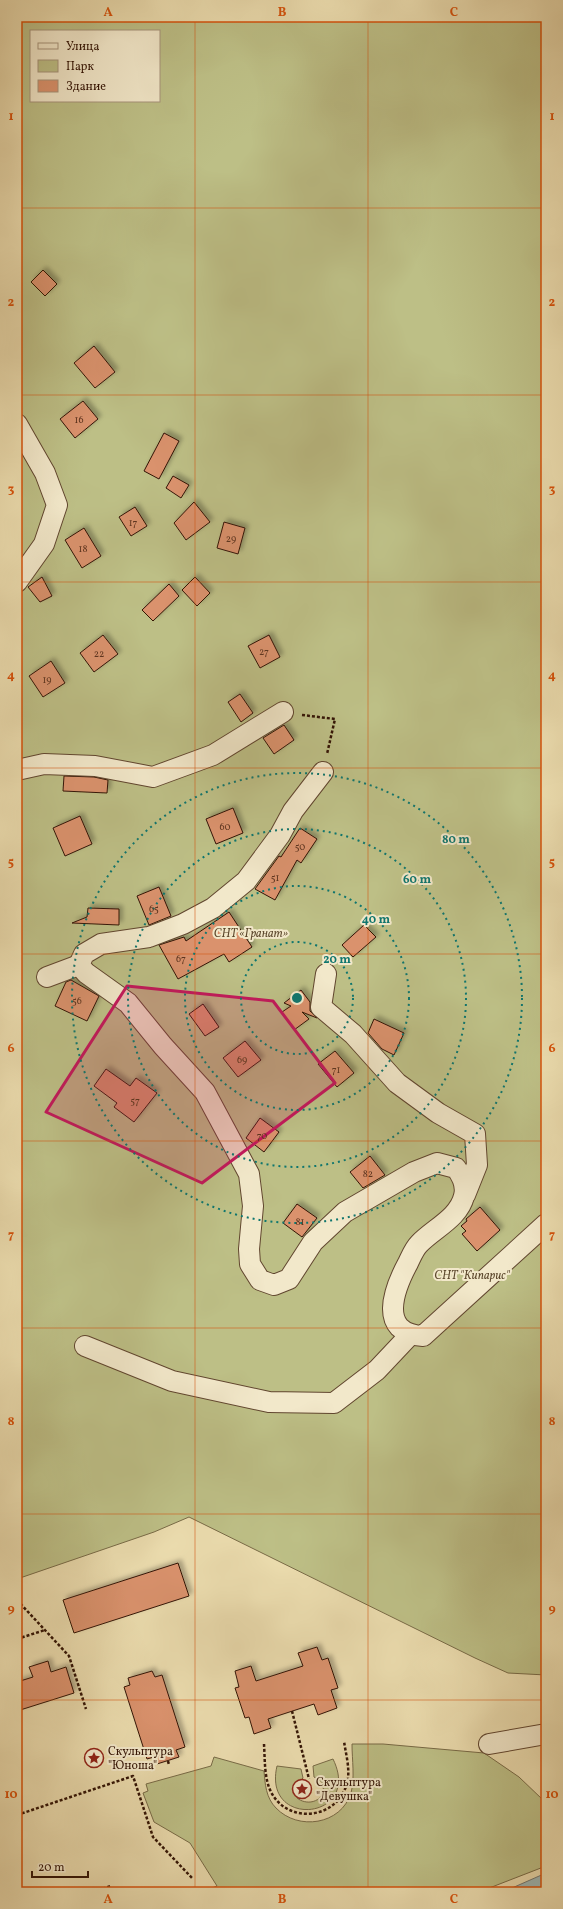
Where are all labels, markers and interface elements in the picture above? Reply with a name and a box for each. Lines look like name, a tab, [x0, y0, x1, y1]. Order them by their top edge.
text: A	[103, 4, 113, 22]
text: B	[278, 4, 287, 22]
text: C	[450, 4, 458, 22]
legend	[30, 30, 160, 102]
text: Улица	[66, 39, 99, 55]
text: Парк	[66, 59, 94, 75]
text: Здание	[66, 79, 106, 95]
text: 1	[8, 108, 14, 126]
text: 1	[549, 108, 555, 126]
text: 2	[8, 294, 15, 312]
text: 2	[549, 294, 556, 312]
house number: 16	[75, 413, 83, 427]
text: 3	[8, 481, 15, 499]
text: 3	[549, 481, 556, 499]
house number: 17	[129, 516, 138, 530]
house number: 29	[226, 532, 236, 546]
house number: 18	[79, 542, 87, 556]
house number: 27	[259, 645, 269, 659]
house number: 22	[94, 647, 104, 661]
text: 4	[7, 667, 15, 685]
text: 4	[548, 667, 556, 685]
house number: 19	[42, 673, 52, 687]
house number: 60	[219, 820, 231, 834]
text: 80 m	[442, 832, 470, 848]
house number: 50	[295, 840, 305, 854]
text: 5	[8, 854, 14, 872]
text: 5	[549, 854, 555, 872]
house number: 51	[271, 871, 279, 885]
text: 60 m	[403, 872, 431, 888]
house number: 65	[149, 902, 159, 916]
text: 40 m	[362, 912, 391, 928]
park label: СНТ «Гранат»	[214, 926, 288, 942]
house number: 67	[176, 952, 186, 966]
text: 20 m	[323, 952, 351, 968]
centre of rings	[290, 991, 304, 1005]
house number: 56	[72, 994, 82, 1008]
text: 6	[7, 1040, 15, 1058]
text: 6	[548, 1040, 556, 1058]
house number: 69	[237, 1053, 247, 1067]
house number: 71	[332, 1063, 340, 1077]
house number: 57	[130, 1094, 140, 1108]
house number: 70	[257, 1129, 267, 1143]
house number: 82	[363, 1167, 373, 1181]
house number: 81	[296, 1215, 305, 1229]
text: 7	[8, 1227, 14, 1245]
text: 7	[549, 1227, 555, 1245]
park label: СНТ "Кипарис"	[434, 1268, 511, 1284]
text: 8	[7, 1413, 15, 1431]
text: 8	[548, 1413, 556, 1431]
text: 9	[7, 1600, 15, 1618]
text: 9	[548, 1600, 556, 1618]
place label: Скульптура "Юноша"	[108, 1744, 173, 1774]
place icon: Скульптура "Юноша"	[83, 1747, 105, 1769]
place label: Скульптура "Девушка"	[316, 1775, 381, 1805]
place icon: Скульптура "Девушка"	[291, 1778, 313, 1800]
text: 10	[4, 1786, 18, 1804]
text: 10	[545, 1786, 559, 1804]
scale bar	[32, 1853, 88, 1879]
text: 20 m	[38, 1860, 65, 1876]
text: A	[103, 1891, 113, 1909]
text: B	[278, 1891, 287, 1909]
text: C	[450, 1891, 458, 1909]

